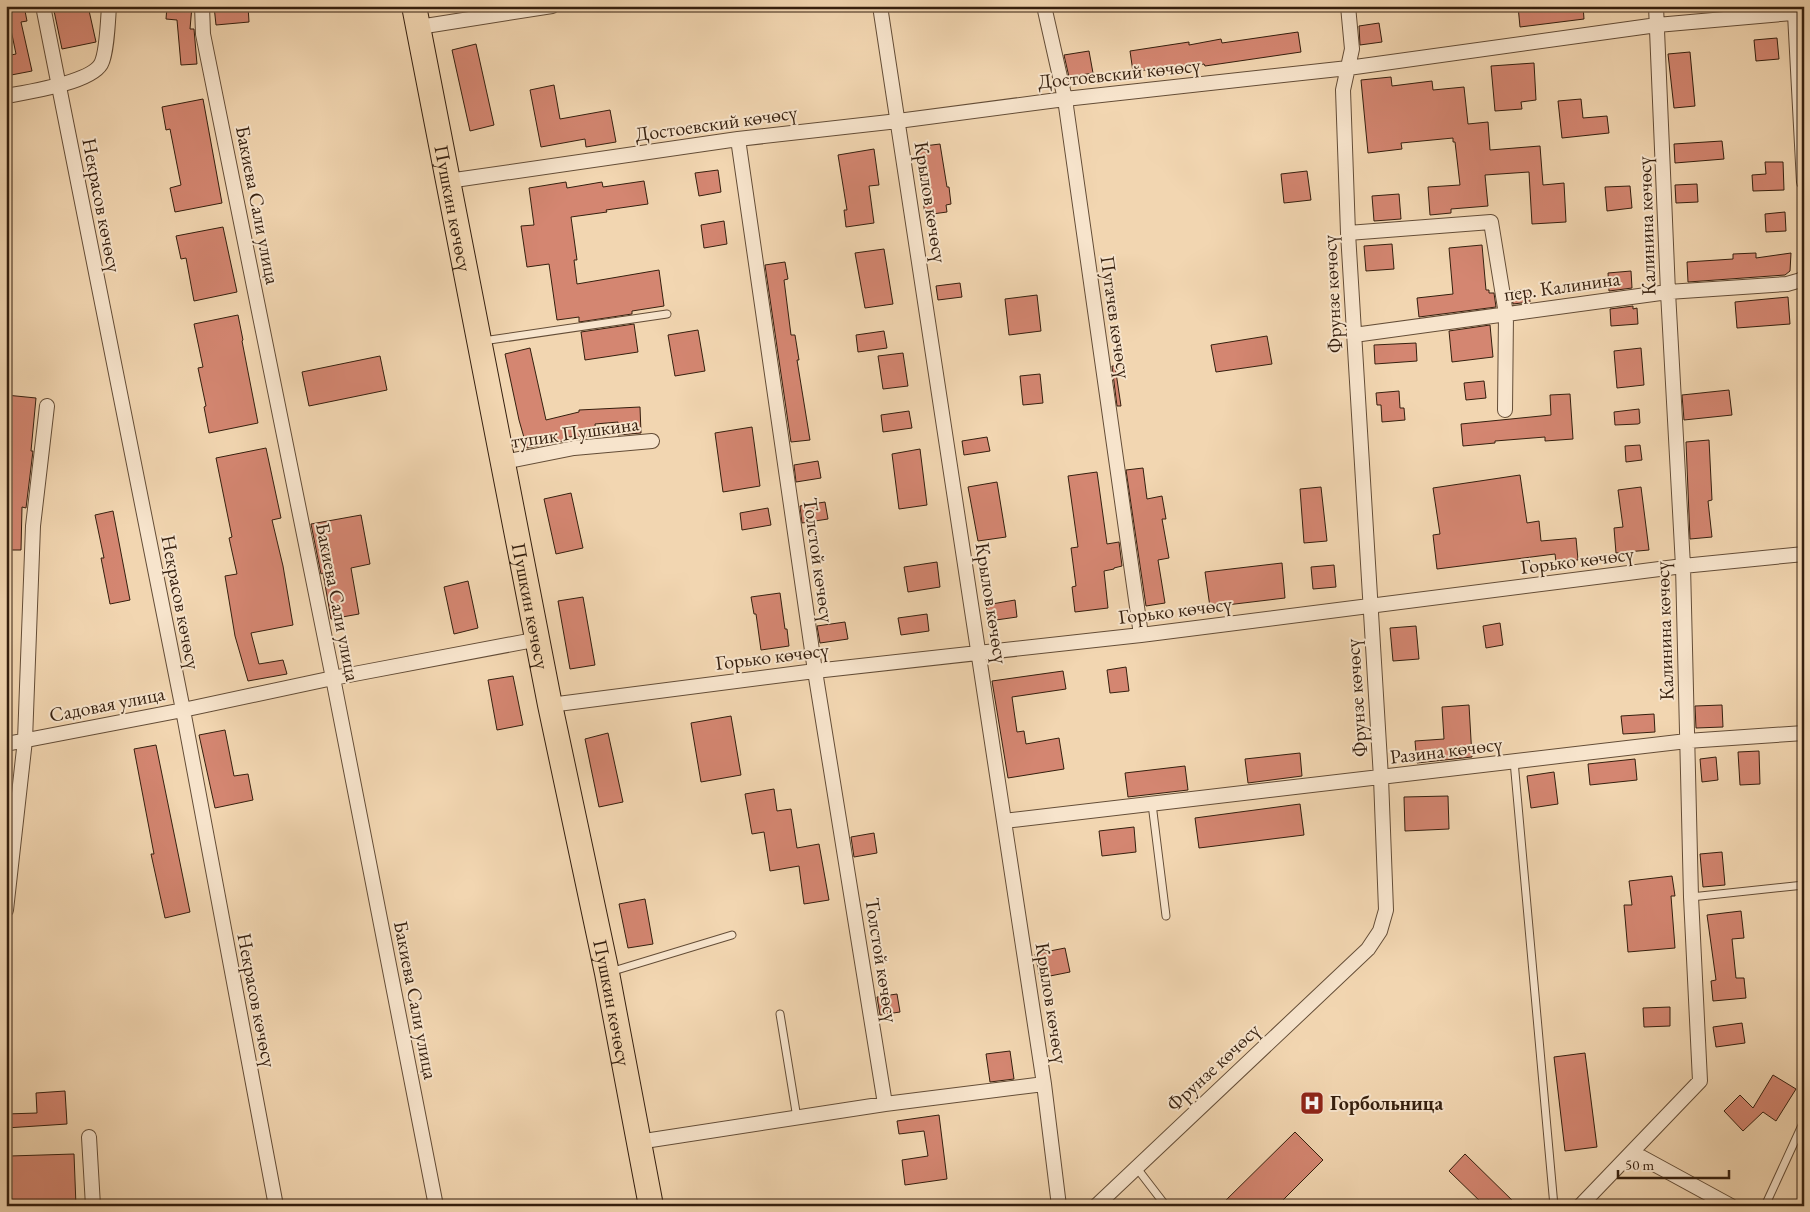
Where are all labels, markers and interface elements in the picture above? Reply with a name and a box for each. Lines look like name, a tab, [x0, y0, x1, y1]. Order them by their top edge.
street label: Достоевский көчөсү	[1036, 51, 1203, 94]
street label: Достоевский көчөсү	[633, 99, 800, 147]
street label: Бакиева Сали улица	[230, 123, 286, 287]
street label: Некрасов көчөсү	[76, 136, 128, 275]
street label: Крылов көчөсү	[909, 140, 954, 266]
street label: Пушкин көчөсү	[428, 143, 479, 275]
street label: Калинина көчөсү	[1631, 155, 1661, 296]
street label: Фрунзе көчөсү	[1316, 233, 1348, 354]
street label: Пугачев көчөсү	[1095, 254, 1138, 381]
street label: пер. Калинина	[1502, 265, 1622, 307]
street label: тупик Пушкина	[509, 410, 641, 454]
street label: Толстой көчөсү	[797, 496, 841, 625]
street label: Бакиева Сали улица	[310, 520, 366, 684]
street label: Некрасов көчөсү	[155, 533, 207, 672]
street label: Пушкин көчөсү	[506, 540, 556, 672]
street label: Горько көчөсү	[1519, 540, 1636, 580]
street label: Крылов көчөсү	[970, 541, 1015, 667]
street label: Калинина көчөсү	[1649, 560, 1679, 701]
street label: Горько көчөсү	[1117, 590, 1234, 630]
street label: Горько көчөсү	[714, 636, 831, 676]
street label: Фрунзе көчөсү	[1339, 637, 1373, 758]
street label: Садовая улица	[47, 680, 167, 728]
street label: Разина көчөсү	[1388, 730, 1505, 770]
street label: Толстой көчөсү	[859, 896, 905, 1025]
street label: Бакиева Сали улица	[388, 918, 444, 1082]
street label: Некрасов көчөсү	[231, 931, 283, 1070]
street label: Пушкин көчөсү	[587, 937, 637, 1069]
street label: Крылов көчөсү	[1030, 941, 1075, 1067]
street label: Фрунзе көчөсү	[1161, 1016, 1266, 1117]
hospital icon: Горбольница	[1299, 1090, 1325, 1116]
place label: Горбольница	[1330, 1090, 1444, 1116]
scale bar	[1618, 1147, 1729, 1179]
text: 50 m	[1625, 1155, 1654, 1174]

